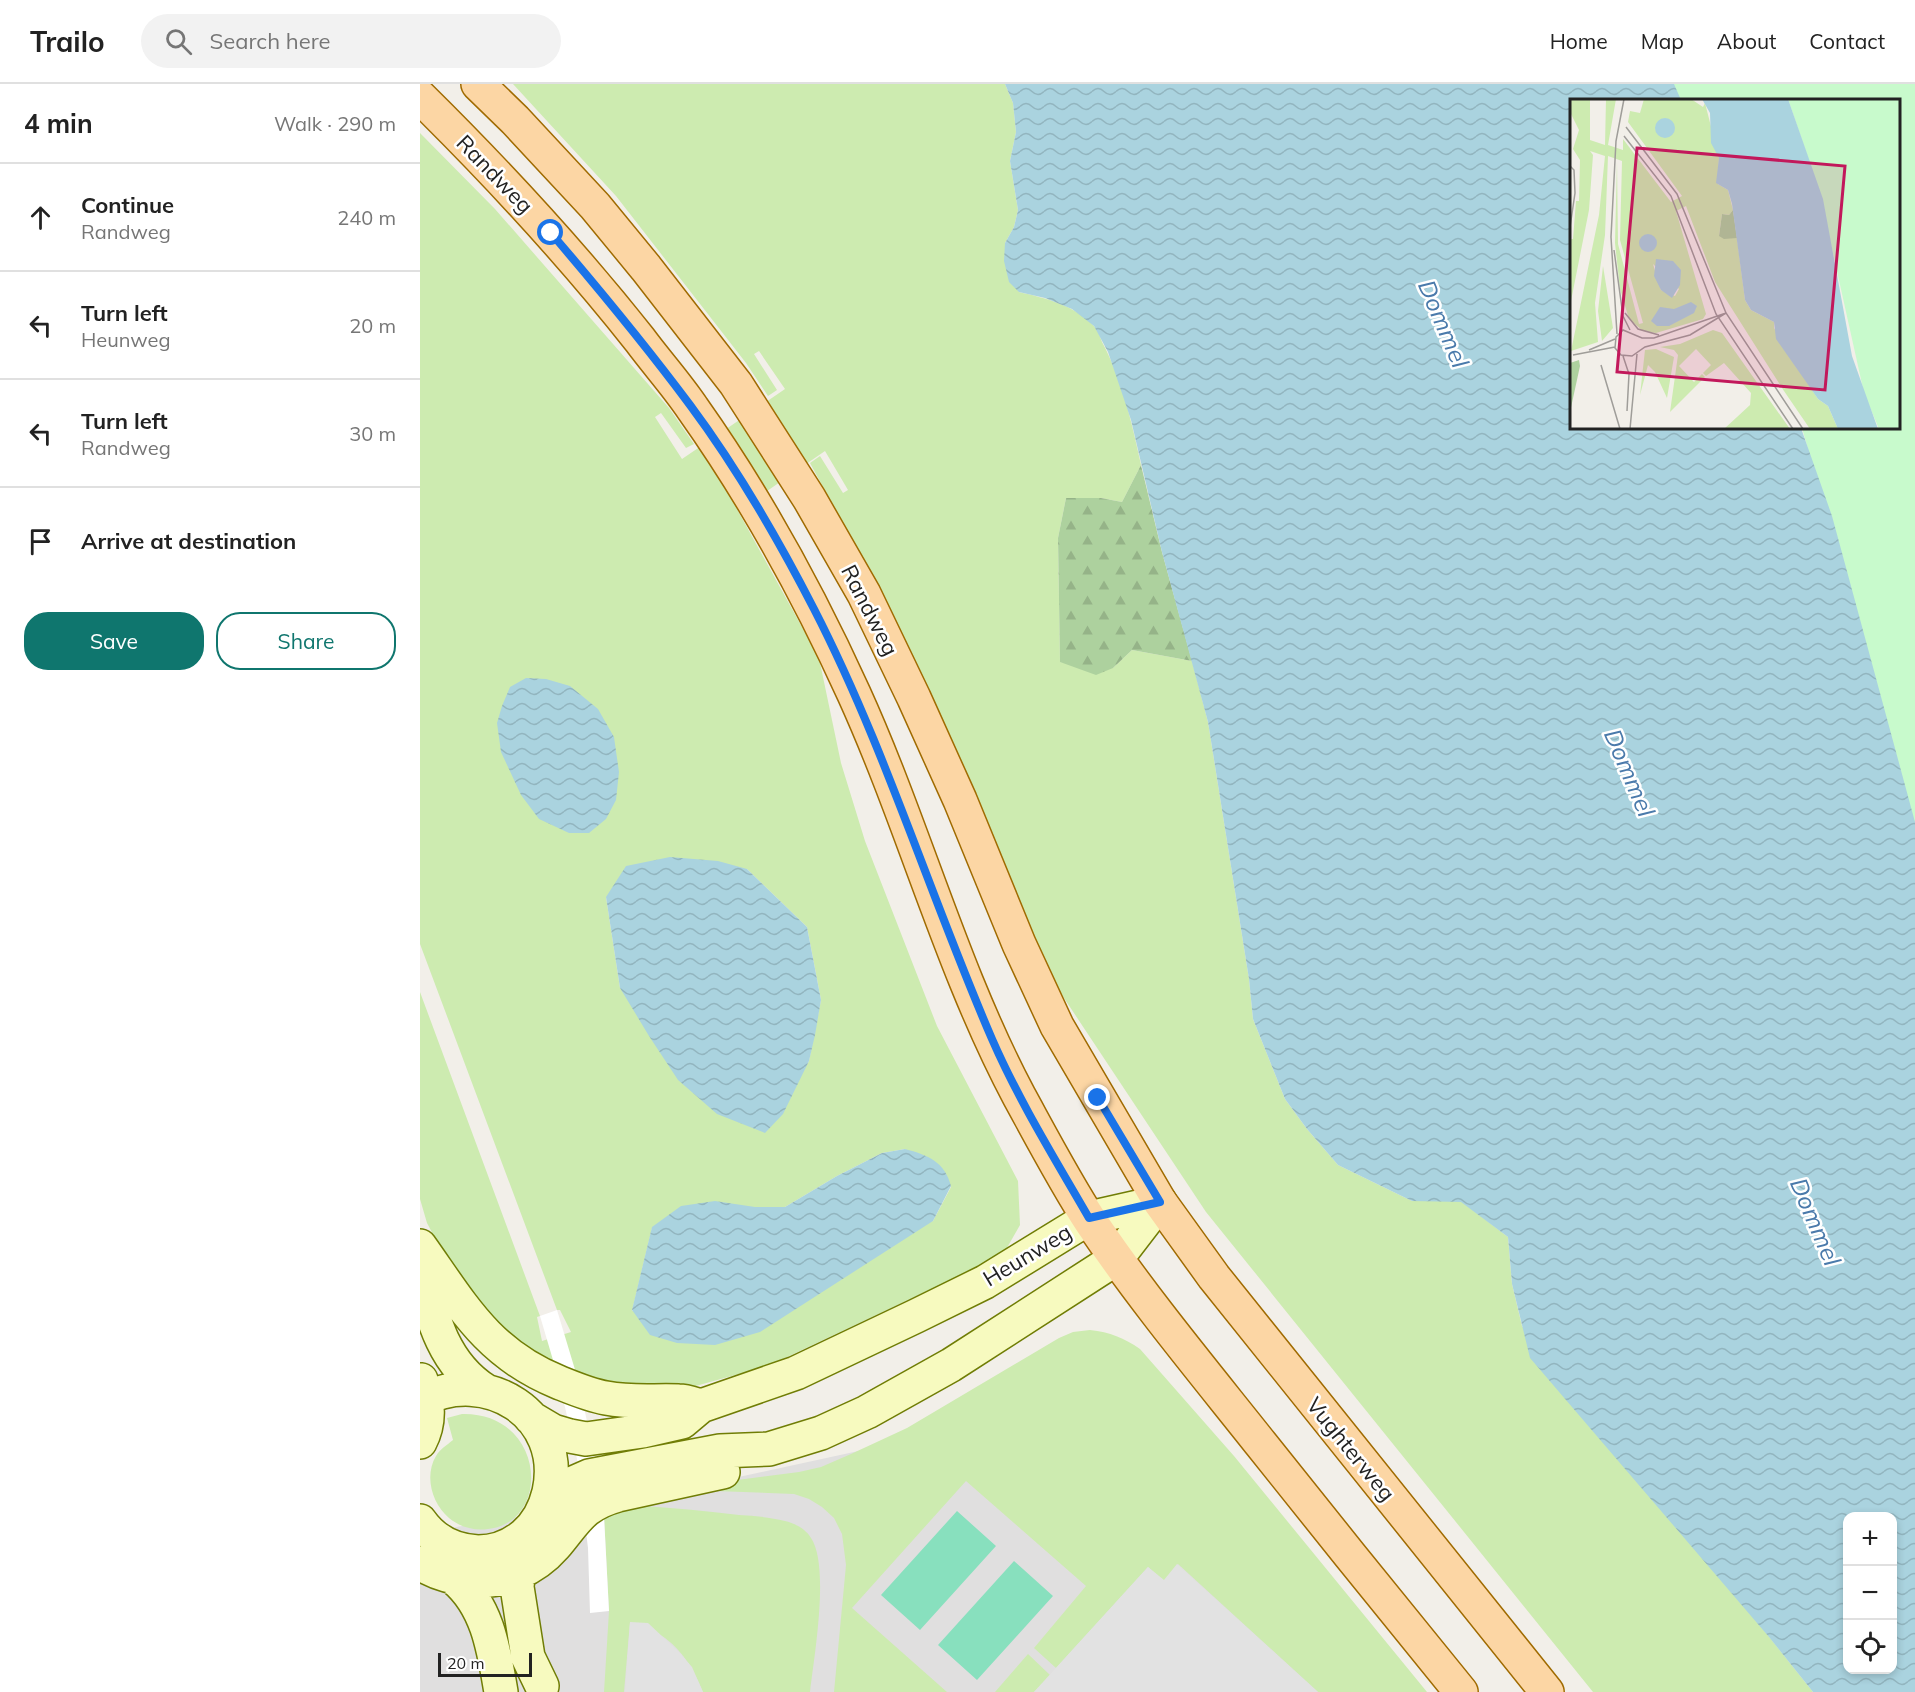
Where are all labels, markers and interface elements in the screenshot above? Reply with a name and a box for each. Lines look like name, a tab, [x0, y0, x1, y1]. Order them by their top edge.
search box	[141, 14, 561, 68]
text: Trailo	[30, 24, 105, 59]
icon: search	[162, 25, 195, 58]
text: Search here	[210, 27, 331, 55]
text: Home	[1550, 28, 1608, 54]
text: Map	[1641, 28, 1684, 54]
text: About	[1717, 28, 1776, 54]
text: Contact	[1809, 28, 1885, 54]
inset map	[1570, 99, 1900, 429]
text: 4 min	[24, 107, 93, 140]
text: Walk · 290 m	[274, 111, 396, 136]
street label: Randweg	[451, 129, 539, 219]
text: Continue	[81, 191, 174, 219]
icon: ahead	[24, 201, 57, 234]
text: 240 m	[337, 205, 396, 230]
text: Randweg	[81, 219, 171, 244]
route start	[537, 219, 563, 245]
water label: Dommel	[1412, 275, 1476, 372]
text: Turn left	[81, 299, 168, 327]
icon: left	[24, 309, 57, 342]
text: 20 m	[349, 313, 396, 338]
text: Heunweg	[81, 327, 171, 352]
text: Turn left	[81, 407, 168, 435]
icon: left	[24, 417, 57, 450]
text: 30 m	[349, 421, 396, 446]
text: Randweg	[81, 435, 171, 460]
icon: arrive	[24, 525, 57, 558]
text: Arrive at destination	[81, 527, 296, 555]
street label: Randweg	[835, 560, 905, 660]
button: Save	[24, 612, 204, 670]
button: Share	[216, 612, 396, 670]
water label: Dommel	[1598, 724, 1662, 821]
route end	[1084, 1084, 1110, 1110]
water label: Dommel	[1784, 1173, 1848, 1270]
street label: Heunweg	[978, 1218, 1076, 1292]
street label: Vughterweg	[1301, 1391, 1401, 1507]
map controls	[1843, 1512, 1897, 1674]
button: +	[1843, 1512, 1897, 1566]
button: −	[1843, 1566, 1897, 1620]
button: locate	[1843, 1620, 1897, 1674]
scale bar	[438, 1650, 532, 1678]
text: 20 m	[447, 1653, 484, 1673]

